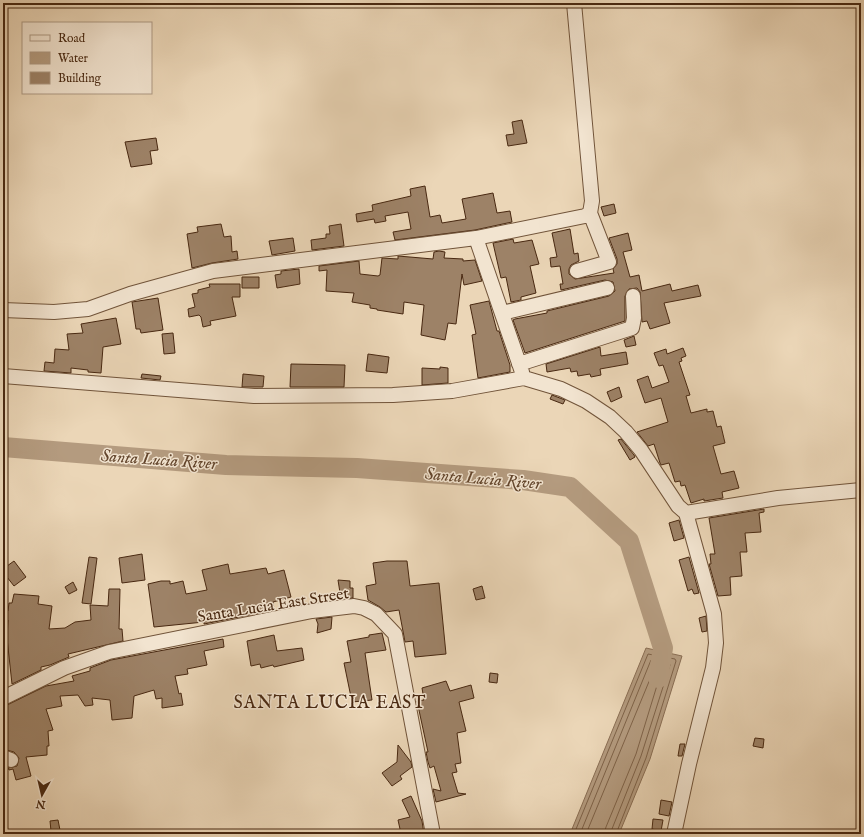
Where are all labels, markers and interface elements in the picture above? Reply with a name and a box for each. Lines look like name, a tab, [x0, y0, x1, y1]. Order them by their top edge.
legend	[22, 22, 152, 94]
text: Road	[58, 31, 86, 46]
text: Water	[58, 51, 89, 66]
text: Building	[58, 71, 102, 86]
water label: Santa Lucia River	[100, 446, 219, 475]
water label: Santa Lucia River	[424, 464, 543, 495]
street label: Santa Lucia East Street	[196, 584, 351, 628]
district label: SANTA LUCIA EAST	[234, 692, 426, 715]
north arrow	[22, 775, 62, 815]
text: N	[35, 796, 47, 812]

